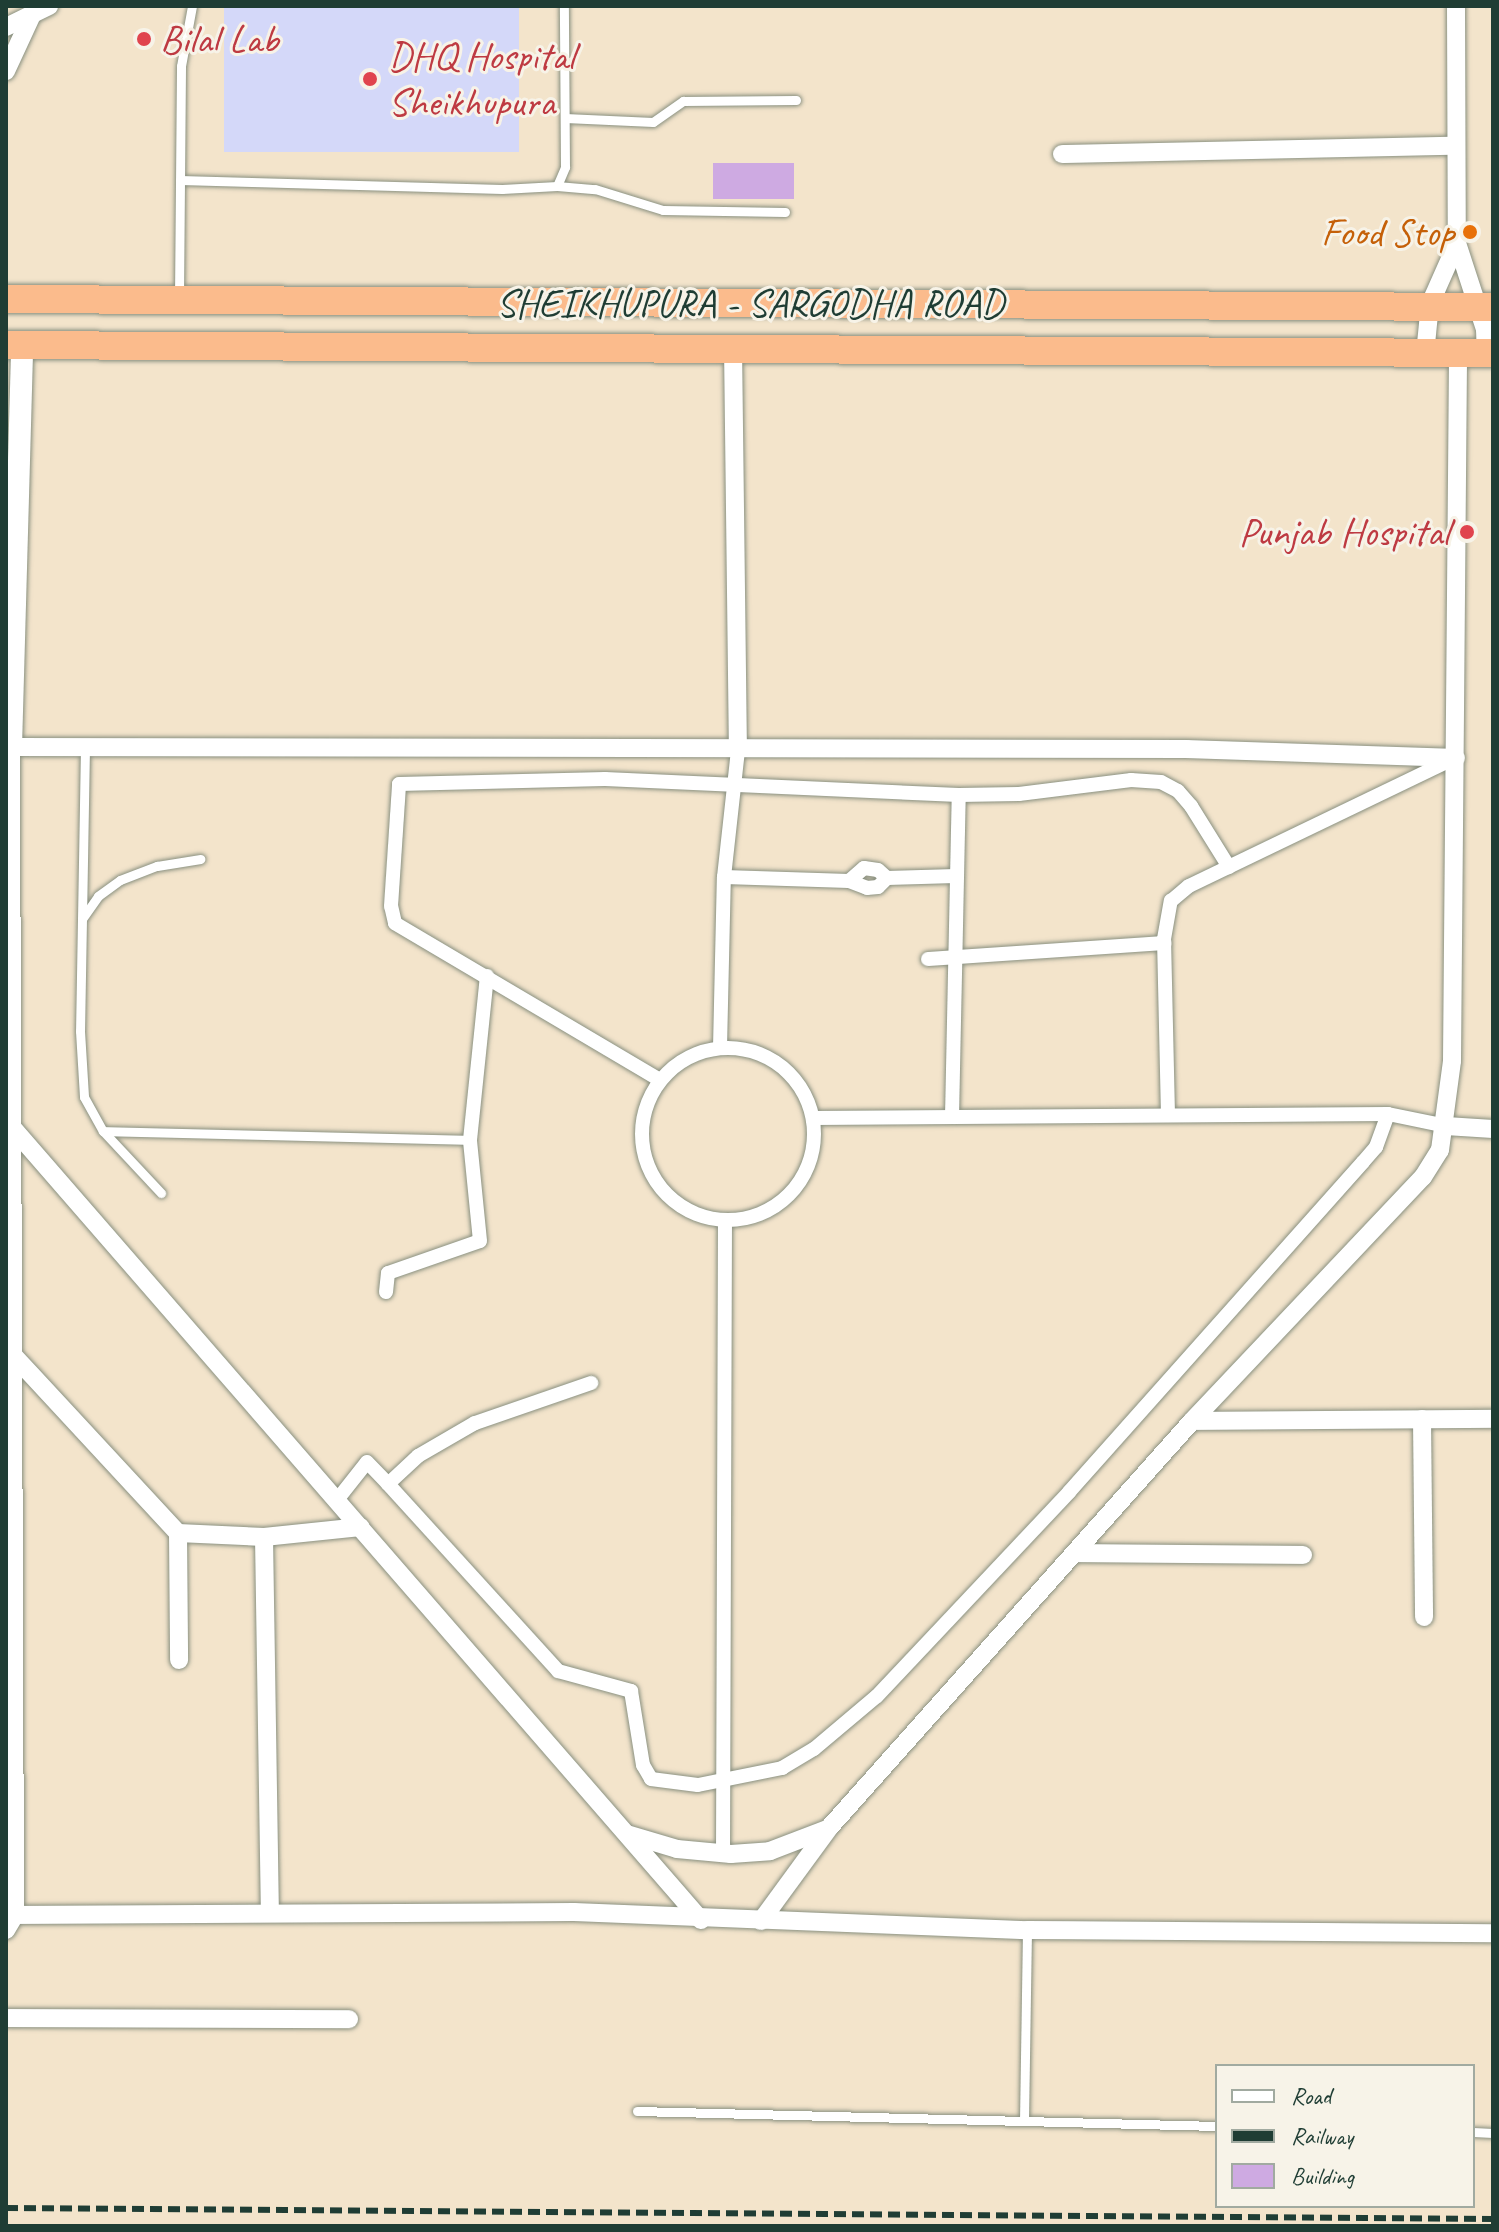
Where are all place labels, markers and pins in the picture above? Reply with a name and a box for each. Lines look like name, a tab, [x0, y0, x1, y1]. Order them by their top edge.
place label: Bilal Lab	[160, 15, 280, 63]
marker: Bilal Lab	[135, 30, 153, 48]
place label: DHQ Hospital Sheikhupura	[388, 32, 574, 126]
marker: DHQ Hospital Sheikhupura	[359, 68, 381, 90]
place label: Food Stop	[1320, 208, 1454, 256]
marker: Food Stop	[1461, 223, 1479, 241]
place label: Punjab Hospital	[1238, 508, 1449, 556]
marker: Punjab Hospital	[1456, 521, 1478, 543]

